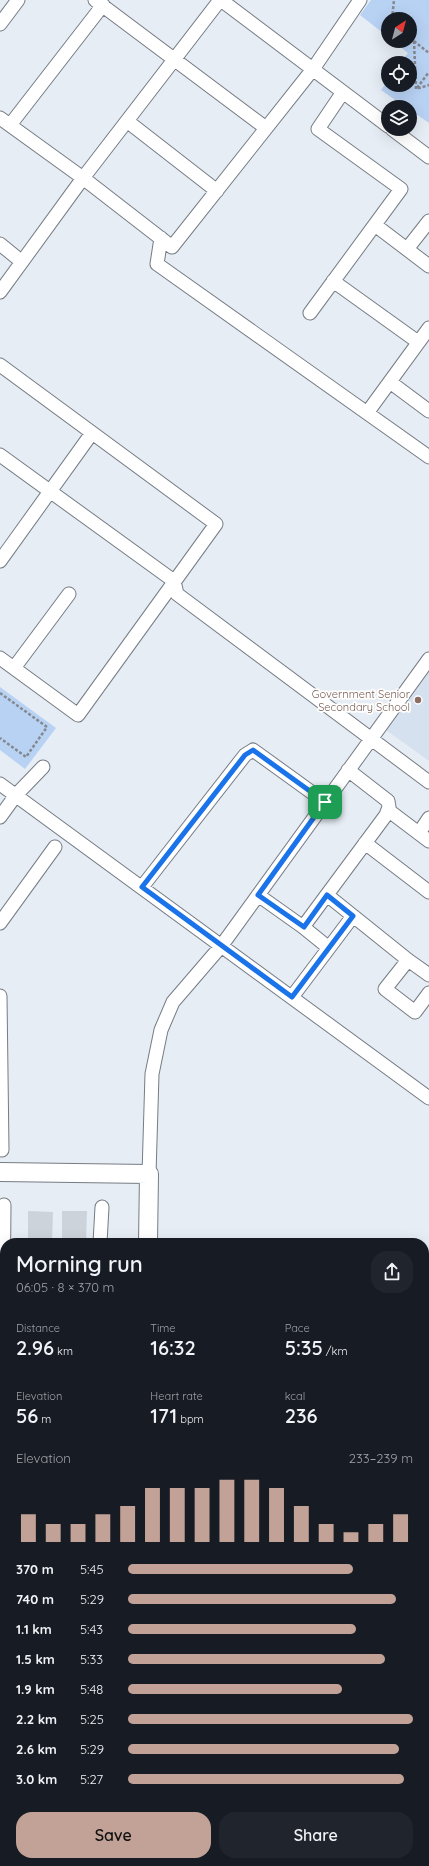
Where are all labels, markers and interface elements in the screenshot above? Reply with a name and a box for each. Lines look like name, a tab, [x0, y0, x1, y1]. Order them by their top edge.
north arrow	[381, 12, 417, 48]
map controls	[381, 12, 417, 136]
button: locate	[381, 56, 417, 92]
button: layers	[381, 100, 417, 136]
place label: Government Senior Secondary School	[312, 687, 411, 714]
marker: Government Senior Secondary School	[413, 695, 423, 705]
pin	[308, 785, 342, 819]
icon: arrive	[314, 791, 336, 813]
text: Morning run	[16, 1250, 143, 1278]
button: share	[371, 1251, 413, 1293]
text: 06:05 · 8 × 370 m	[16, 1279, 114, 1295]
text: Distance	[16, 1321, 60, 1335]
text: Time	[150, 1321, 176, 1335]
text: Pace	[285, 1321, 310, 1335]
text: 2.96	[16, 1335, 54, 1360]
text: 16:32	[150, 1335, 196, 1360]
text: 5:35	[285, 1335, 323, 1360]
text: km	[54, 1344, 73, 1358]
text: /km	[323, 1344, 348, 1358]
text: Elevation	[16, 1389, 62, 1403]
text: Heart rate	[150, 1389, 203, 1403]
text: kcal	[285, 1389, 305, 1403]
text: 56	[16, 1403, 38, 1428]
text: 171	[150, 1403, 177, 1428]
text: 236	[285, 1403, 318, 1428]
text: m	[38, 1412, 51, 1426]
text: bpm	[177, 1412, 204, 1426]
text: Elevation	[16, 1450, 71, 1466]
text: 233–239 m	[349, 1450, 413, 1466]
text: 370 m	[16, 1561, 54, 1577]
text: 5:45	[80, 1561, 104, 1577]
text: 740 m	[16, 1591, 54, 1607]
text: 5:29	[80, 1591, 104, 1607]
text: 1.1 km	[16, 1621, 52, 1637]
text: 5:43	[80, 1621, 103, 1637]
text: 1.5 km	[16, 1651, 55, 1667]
text: 5:33	[80, 1651, 103, 1667]
text: 1.9 km	[16, 1681, 55, 1697]
text: 5:48	[80, 1681, 103, 1697]
text: 2.2 km	[16, 1711, 57, 1727]
text: 5:25	[80, 1711, 104, 1727]
text: 2.6 km	[16, 1741, 57, 1757]
text: 5:29	[80, 1741, 104, 1757]
text: 3.0 km	[16, 1771, 57, 1787]
text: 5:27	[80, 1771, 103, 1787]
button: Save	[16, 1812, 211, 1858]
button: Share	[219, 1812, 413, 1858]

